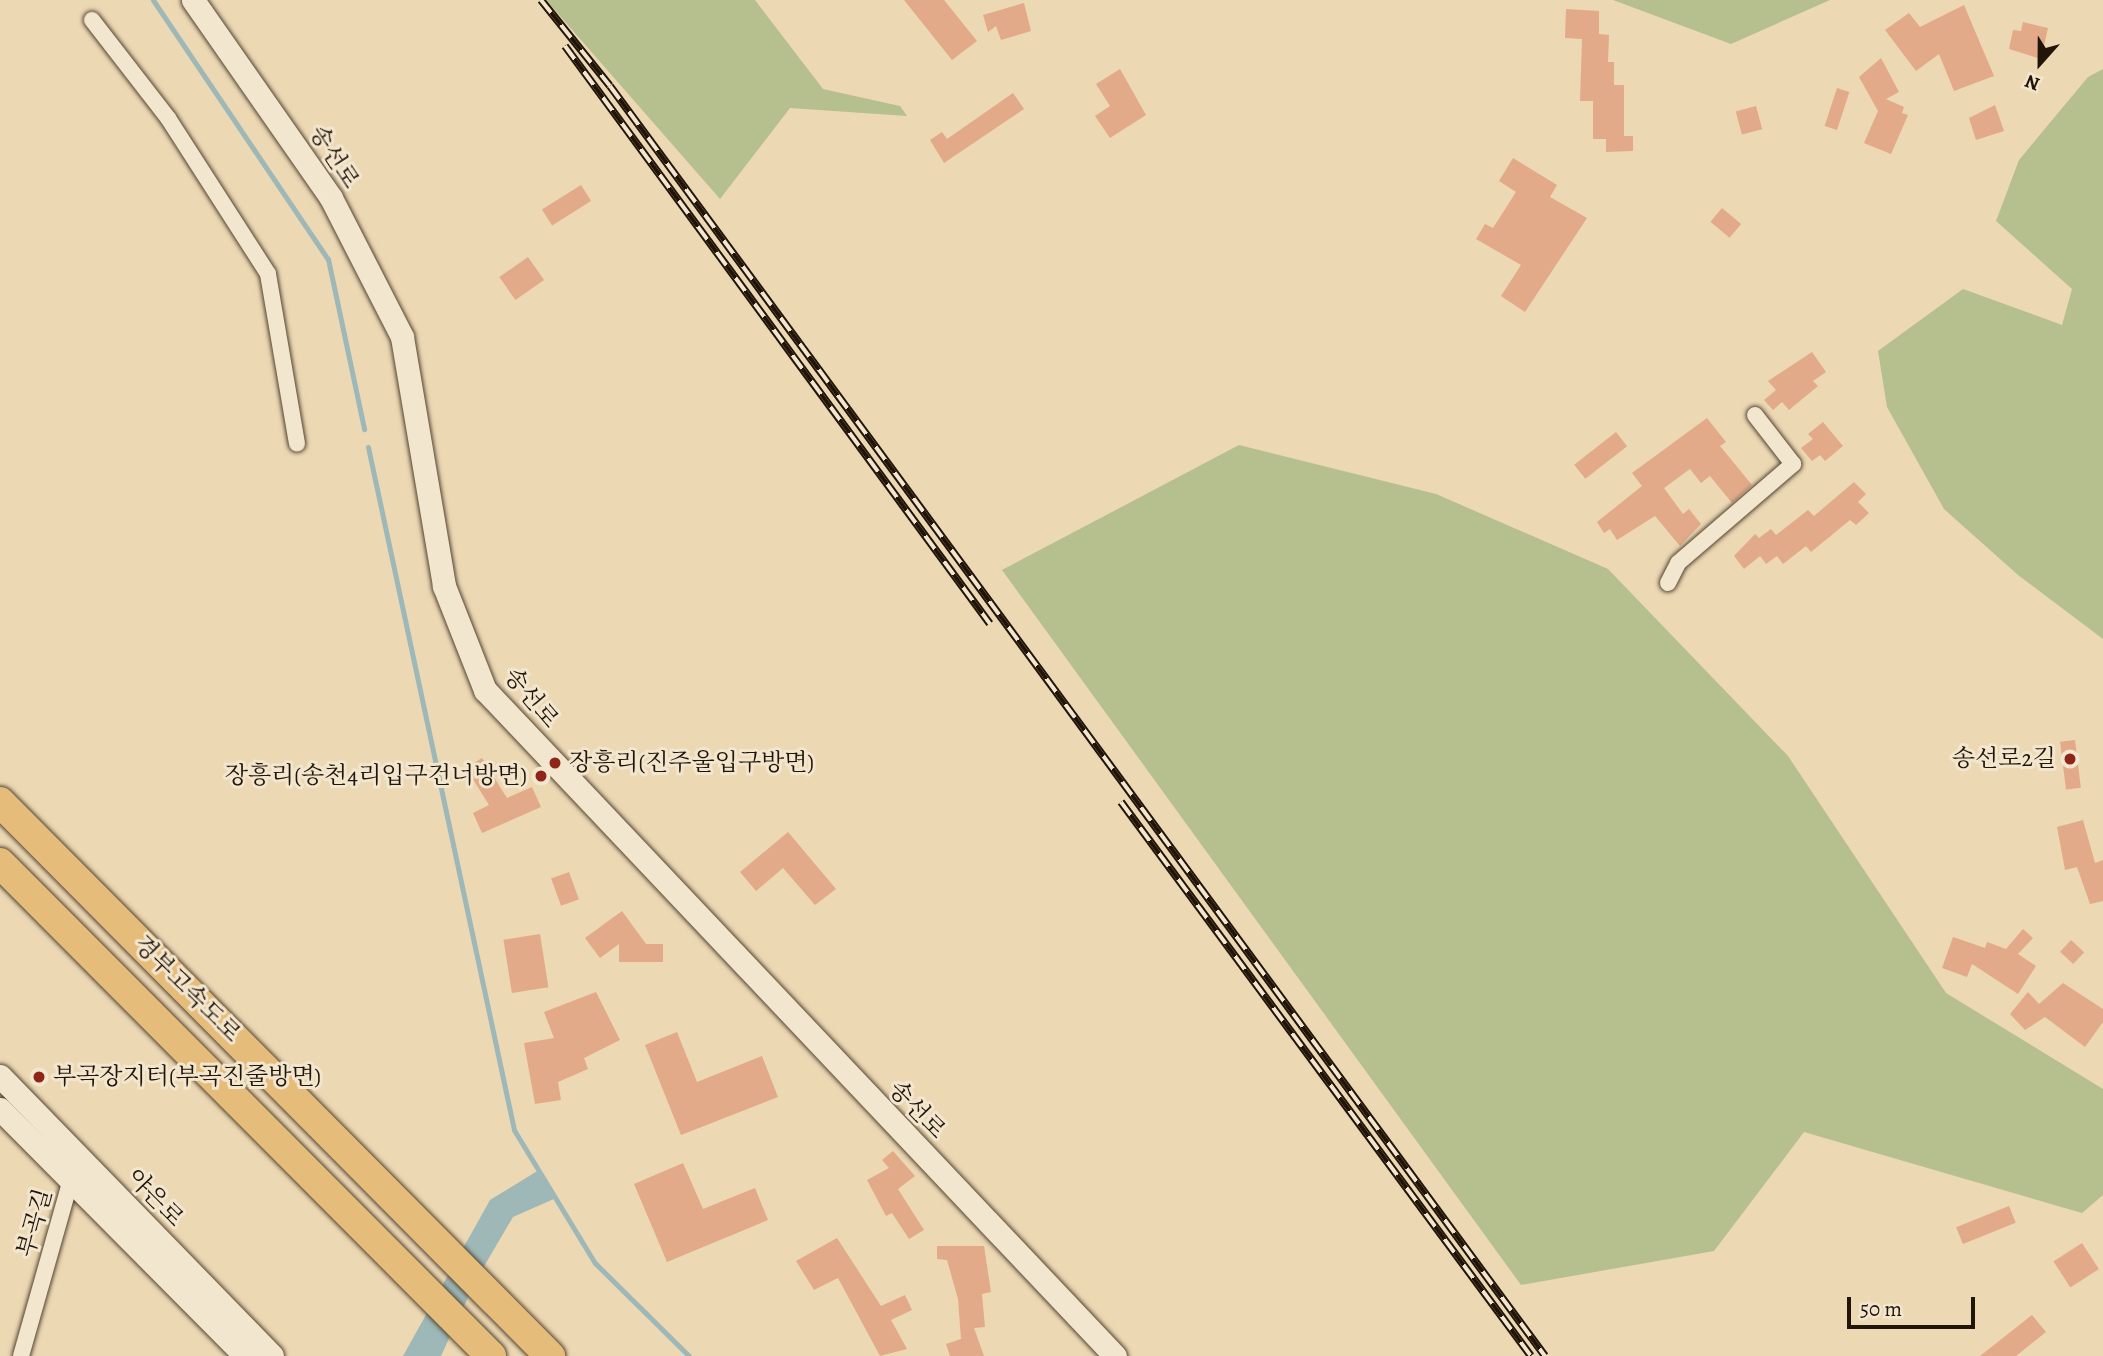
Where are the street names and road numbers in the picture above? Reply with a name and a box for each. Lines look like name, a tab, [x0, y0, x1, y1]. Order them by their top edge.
street label: 송선로	[303, 120, 365, 194]
street label: 송선로	[498, 662, 564, 734]
street label: 경부고속도로	[128, 930, 246, 1048]
street label: 송선로	[882, 1075, 952, 1145]
street label: 야은로	[120, 1163, 190, 1233]
street label: 부곡길	[12, 1186, 58, 1260]

